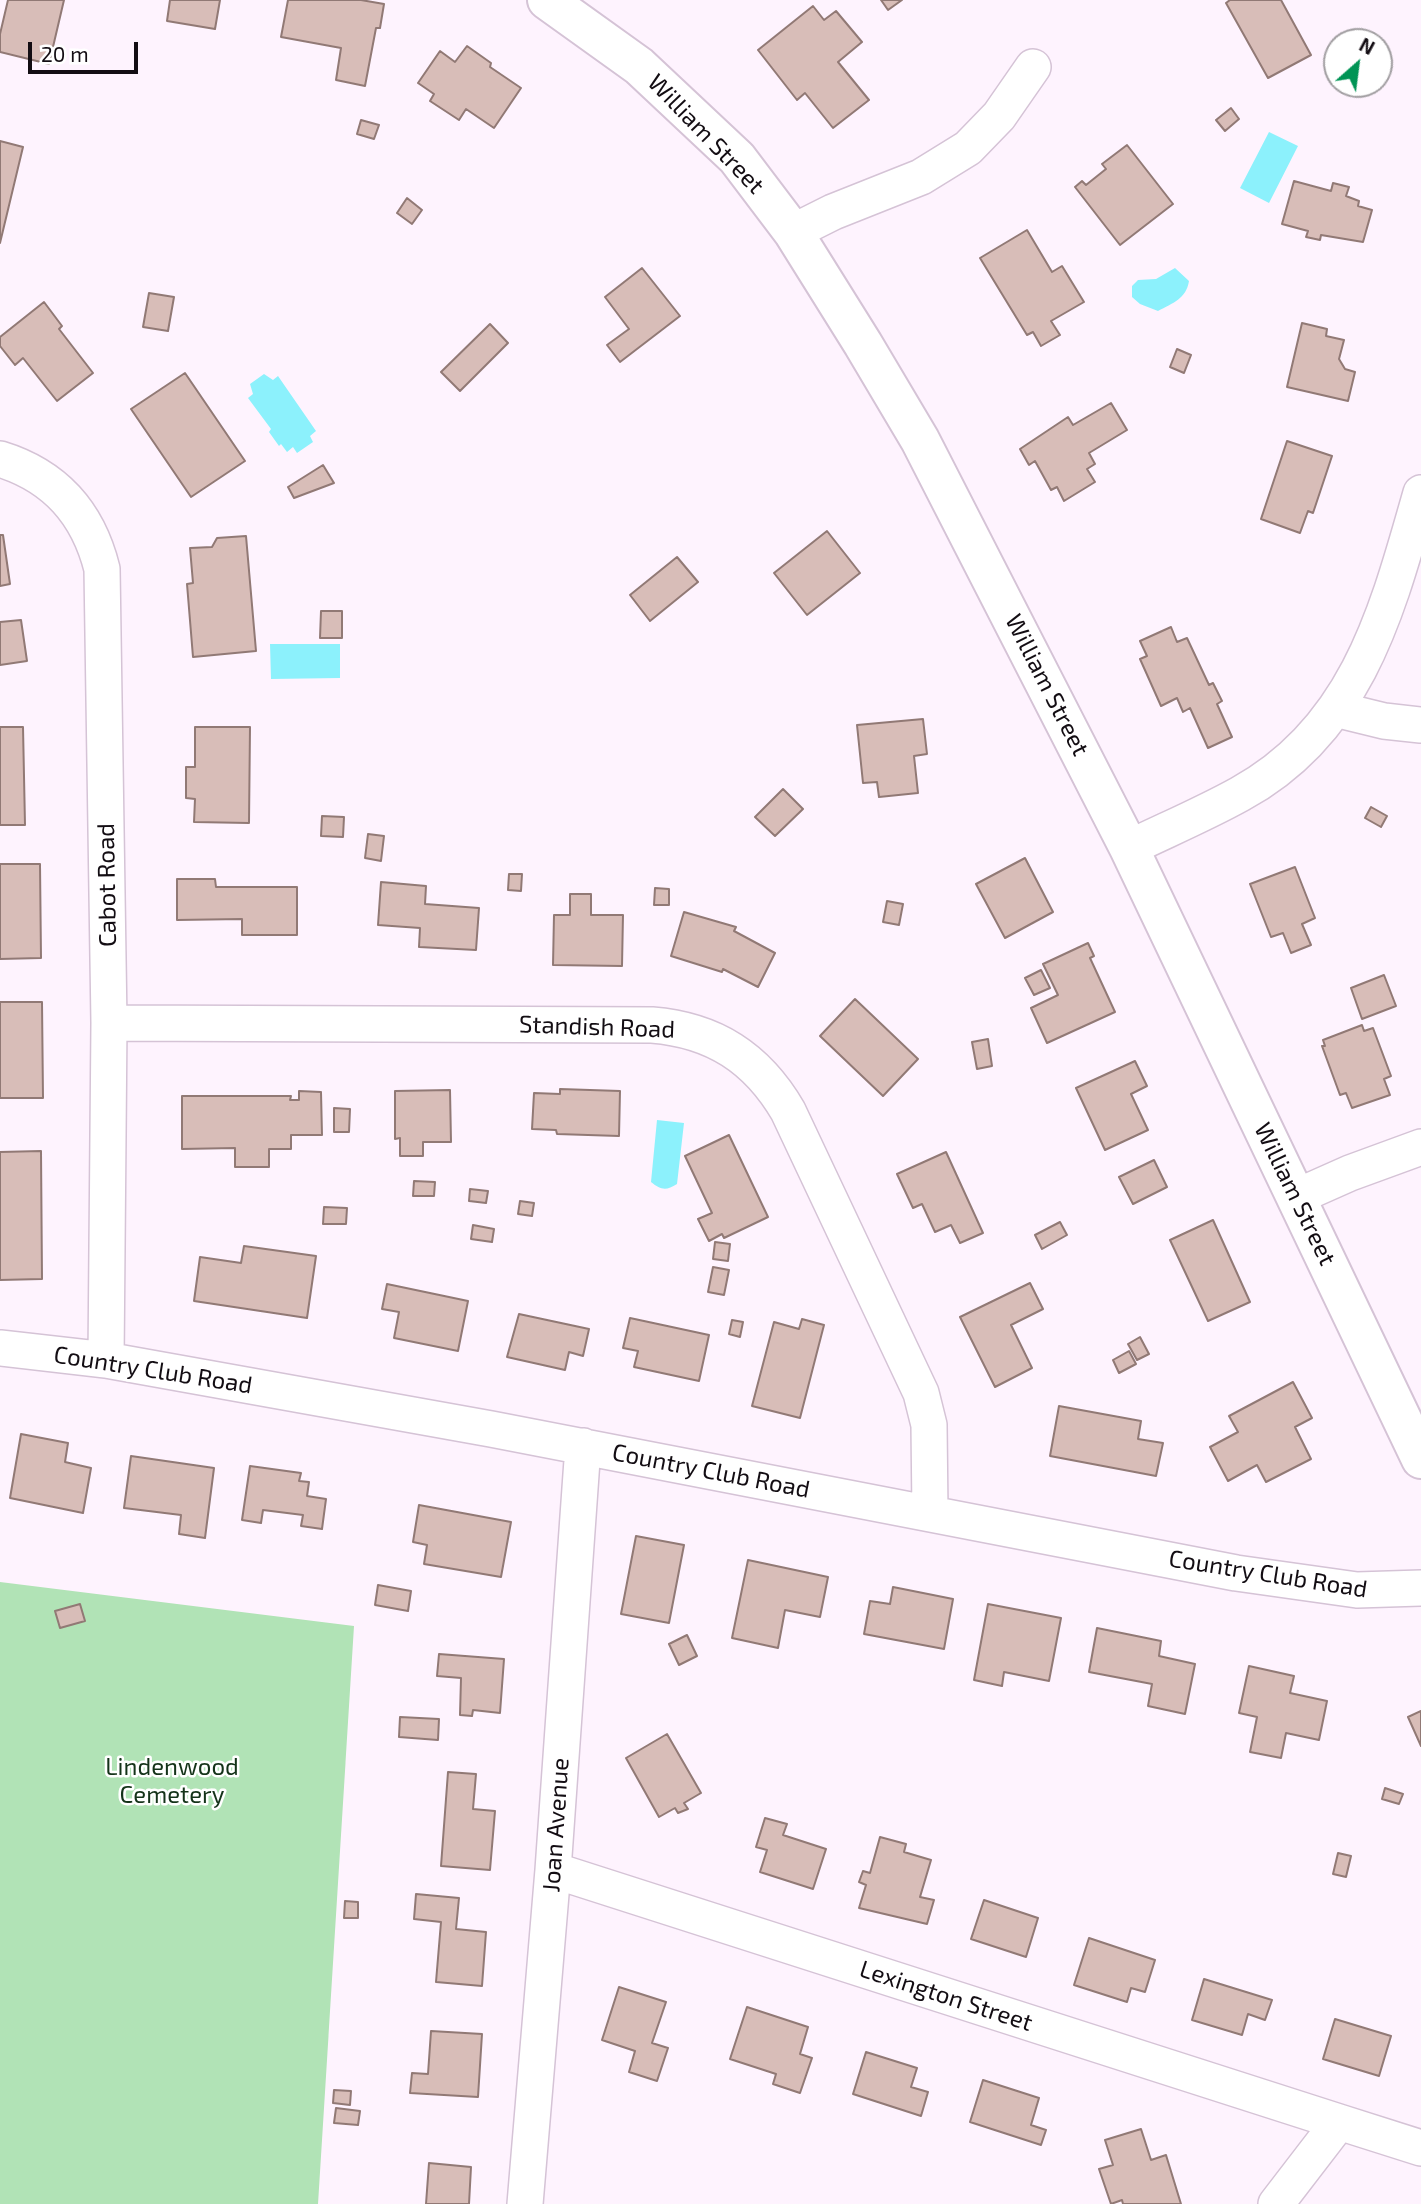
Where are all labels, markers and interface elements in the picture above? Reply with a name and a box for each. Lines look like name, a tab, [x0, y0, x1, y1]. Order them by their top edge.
scale bar	[32, 28, 142, 72]
north arrow	[1323, 28, 1393, 98]
text: N	[1356, 32, 1379, 59]
text: 20 m	[41, 41, 89, 66]
street label: William Street	[642, 68, 770, 200]
street label: William Street	[999, 609, 1095, 761]
street label: Cabot Road	[92, 823, 122, 947]
street label: Standish Road	[519, 1010, 675, 1044]
street label: William Street	[1248, 1118, 1342, 1270]
street label: Country Club Road	[52, 1340, 254, 1400]
street label: Country Club Road	[610, 1438, 812, 1504]
street label: Country Club Road	[1167, 1544, 1369, 1604]
park label: Lindenwood Cemetery	[105, 1753, 239, 1809]
street label: Joan Avenue	[537, 1757, 575, 1893]
street label: Lexington Street	[856, 1955, 1036, 2037]

